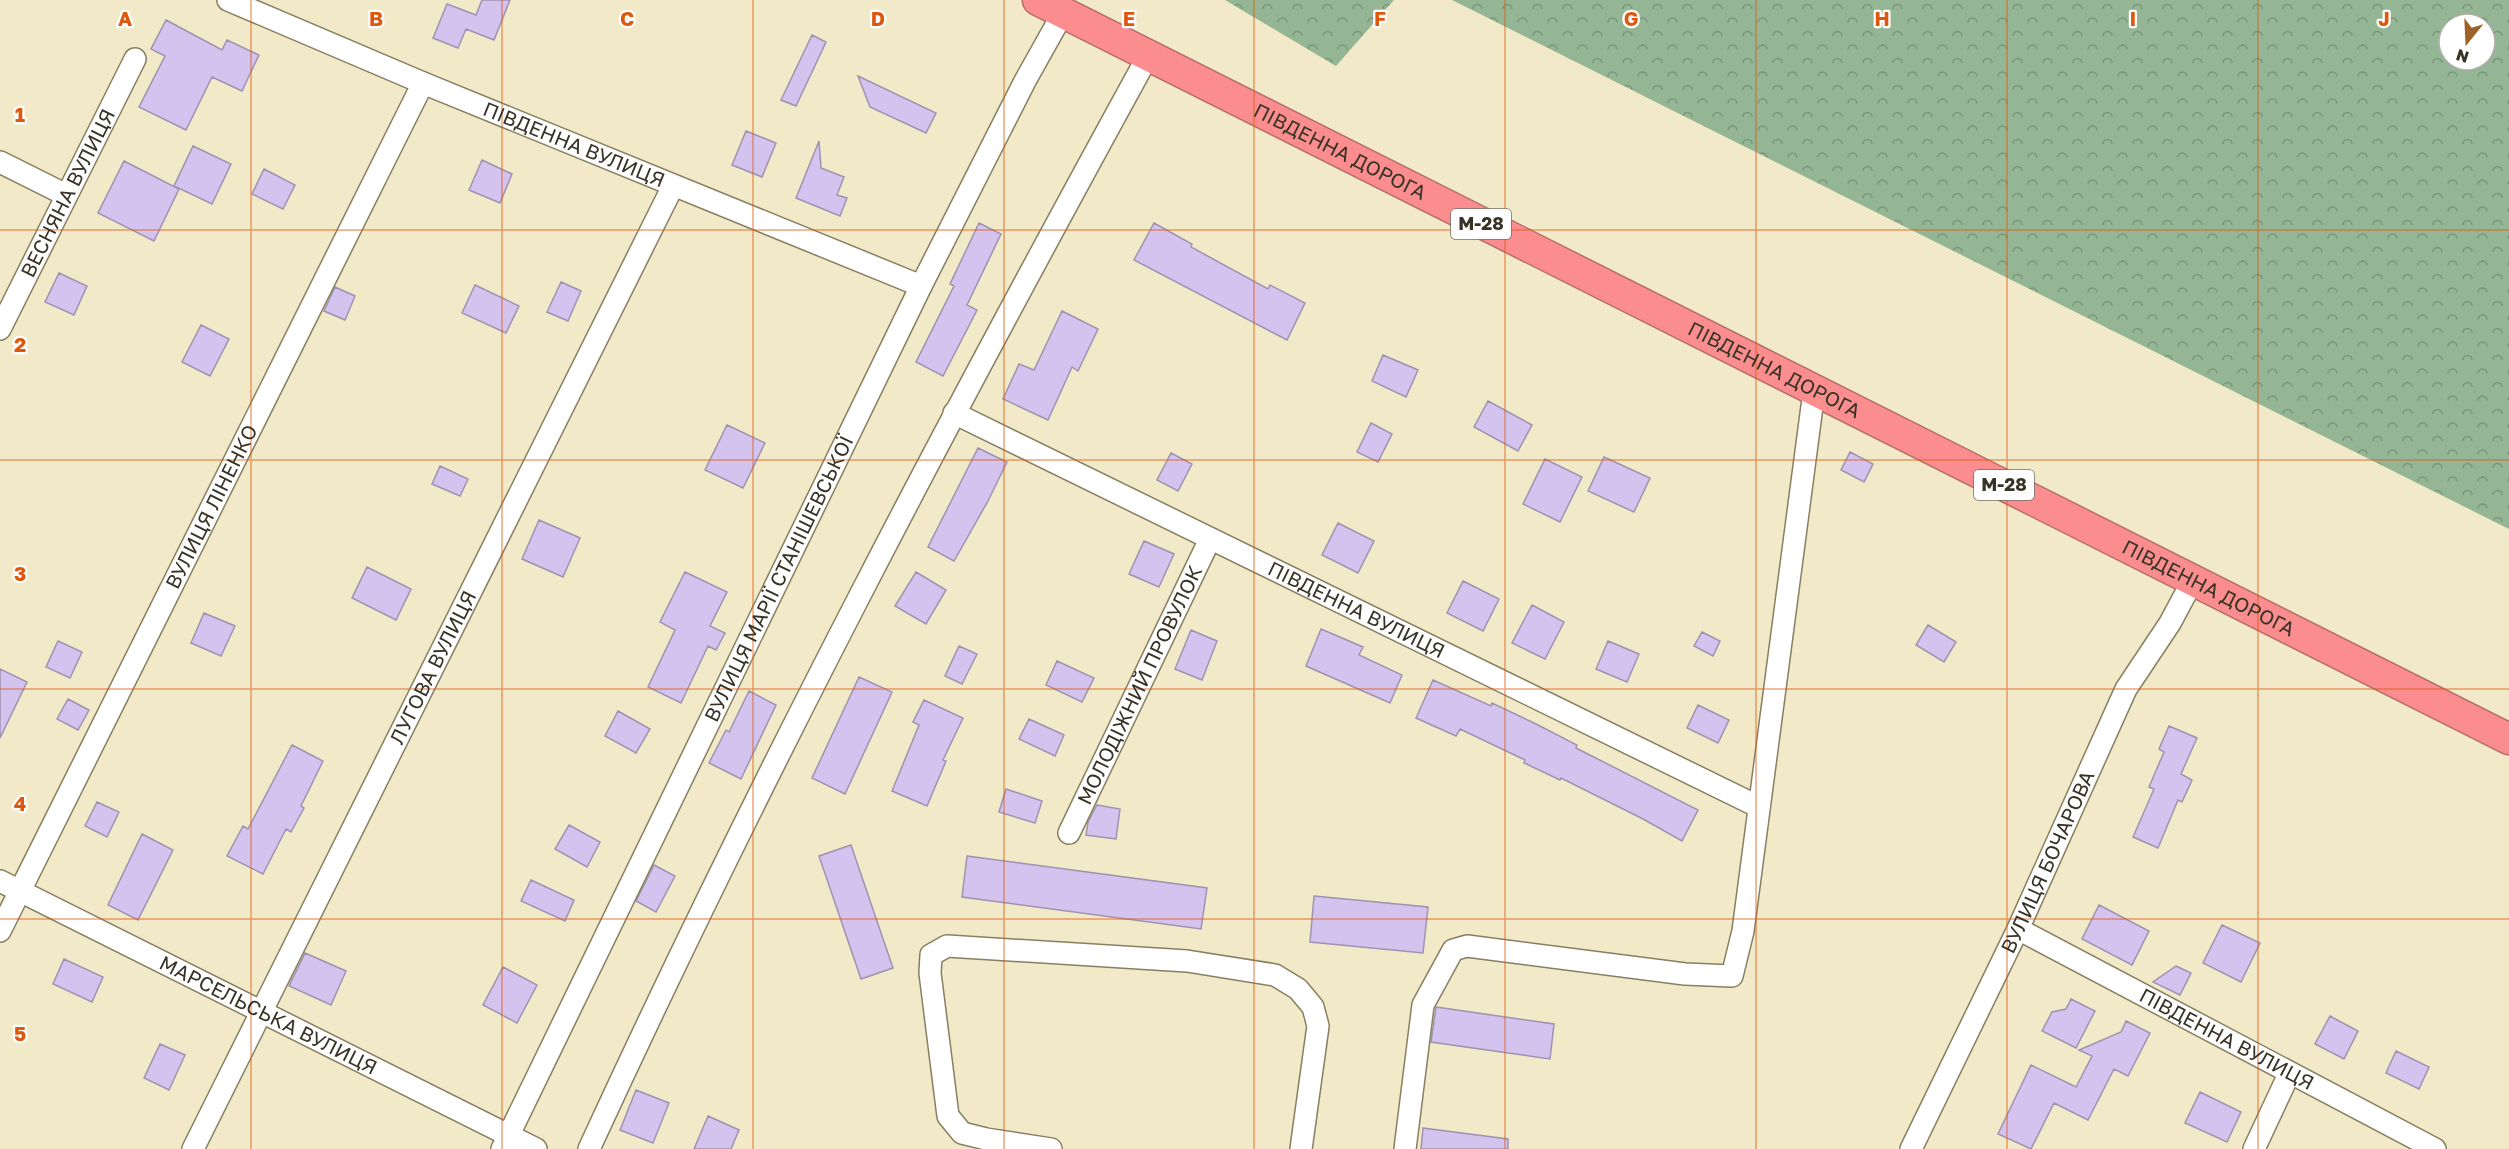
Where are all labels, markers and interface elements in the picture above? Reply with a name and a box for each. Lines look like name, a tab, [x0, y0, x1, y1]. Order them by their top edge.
text: A	[118, 6, 132, 30]
text: B	[369, 6, 383, 30]
text: C	[620, 6, 634, 30]
text: D	[871, 6, 885, 30]
text: E	[1123, 6, 1135, 30]
text: F	[1374, 6, 1386, 30]
text: G	[1624, 6, 1638, 30]
text: H	[1874, 6, 1890, 30]
text: I	[2130, 6, 2136, 30]
text: J	[2378, 6, 2390, 30]
north arrow	[2437, 12, 2497, 72]
text: N	[2453, 45, 2471, 68]
street label: ПІВДЕННА ВУЛИЦЯ	[480, 96, 669, 191]
street label: ПІВДЕННА ДОРОГА	[1250, 97, 1431, 204]
text: 1	[15, 102, 25, 126]
street label: ВЕСНЯНА ВУЛИЦЯ	[15, 104, 119, 281]
road number: М-28	[1451, 209, 1511, 239]
street label: ПІВДЕННА ДОРОГА	[1684, 316, 1865, 422]
text: 2	[14, 332, 26, 356]
street label: ВУЛИЦЯ ЛІНЕНКО	[160, 420, 262, 592]
street label: ВУЛИЦЯ МАРІЇ СТАНІШЕВСЬКОЇ	[698, 431, 858, 725]
road number: М-28	[1974, 470, 2034, 500]
street label: ПІВДЕННА ДОРОГА	[2119, 534, 2299, 641]
street label: ПІВДЕННА ВУЛИЦЯ	[1264, 556, 1449, 662]
text: 3	[14, 561, 26, 585]
street label: МОЛОДІЖНИЙ ПРОВУЛОК	[1072, 561, 1207, 808]
street label: ЛУГОВА ВУЛИЦЯ	[384, 586, 480, 748]
street label: ВУЛИЦЯ БОЧАРОВА	[1995, 767, 2099, 957]
text: 4	[14, 791, 26, 815]
street label: МАРСЕЛЬСЬКА ВУЛИЦЯ	[156, 950, 381, 1079]
street label: ПІВДЕННА ВУЛИЦЯ	[2136, 982, 2319, 1094]
text: 5	[14, 1021, 26, 1045]

